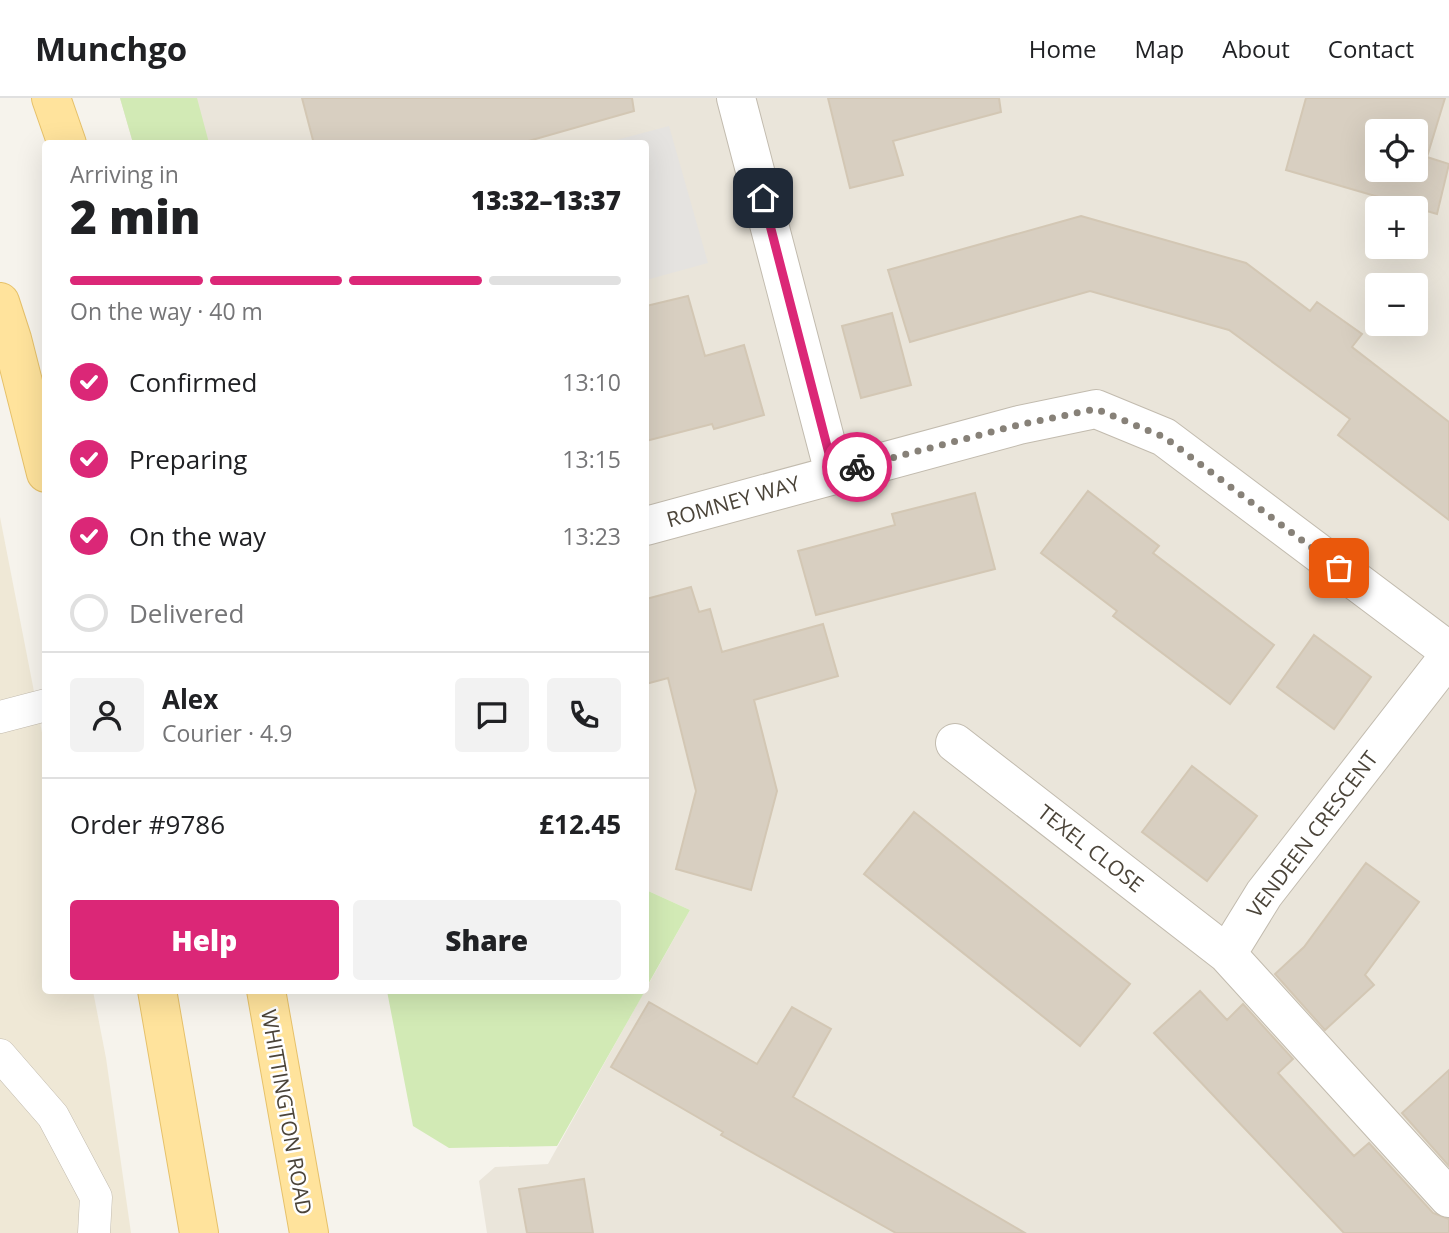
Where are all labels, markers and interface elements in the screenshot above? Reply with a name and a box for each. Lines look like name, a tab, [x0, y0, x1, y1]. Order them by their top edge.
text: Munchgo	[35, 26, 187, 71]
text: Home	[1029, 32, 1097, 65]
text: Map	[1135, 32, 1184, 65]
text: About	[1222, 32, 1290, 65]
text: Contact	[1328, 32, 1414, 65]
map controls	[1365, 119, 1428, 336]
button: locate	[1365, 119, 1428, 182]
text: Arriving in	[70, 158, 179, 190]
pin	[733, 168, 793, 228]
icon: home	[744, 179, 782, 217]
text: 13:32–13:37	[471, 182, 621, 218]
text: 2 min	[70, 185, 201, 247]
button: +	[1365, 196, 1428, 259]
button: −	[1365, 273, 1428, 336]
text: On the way · 40 m	[70, 295, 263, 327]
icon: check	[70, 363, 108, 401]
text: Confirmed	[129, 364, 257, 400]
text: 13:10	[562, 366, 621, 398]
courier	[822, 432, 892, 502]
icon: check	[70, 440, 108, 478]
text: Preparing	[129, 441, 247, 477]
text: 13:15	[562, 443, 621, 475]
icon: bike	[838, 448, 876, 486]
street label: ROMNEY WAY	[663, 469, 803, 533]
icon: check	[70, 517, 108, 555]
text: On the way	[129, 518, 266, 554]
text: 13:23	[562, 520, 621, 552]
pin	[1309, 538, 1369, 598]
icon: bag	[1320, 549, 1358, 587]
text: Delivered	[129, 595, 244, 631]
button: person	[70, 678, 144, 752]
button: chat	[455, 678, 529, 752]
button: phone	[547, 678, 621, 752]
text: Alex	[162, 681, 218, 717]
text: Courier · 4.9	[162, 717, 292, 749]
street label: VENDEEN CRESCENT	[1240, 745, 1384, 923]
street label: TEXEL CLOSE	[1032, 798, 1150, 898]
text: Order #9786	[70, 806, 225, 842]
text: £12.45	[539, 806, 621, 842]
button: Help	[70, 900, 339, 980]
button: Share	[353, 900, 621, 980]
street label: WHITTINGTON ROAD	[255, 1007, 319, 1217]

